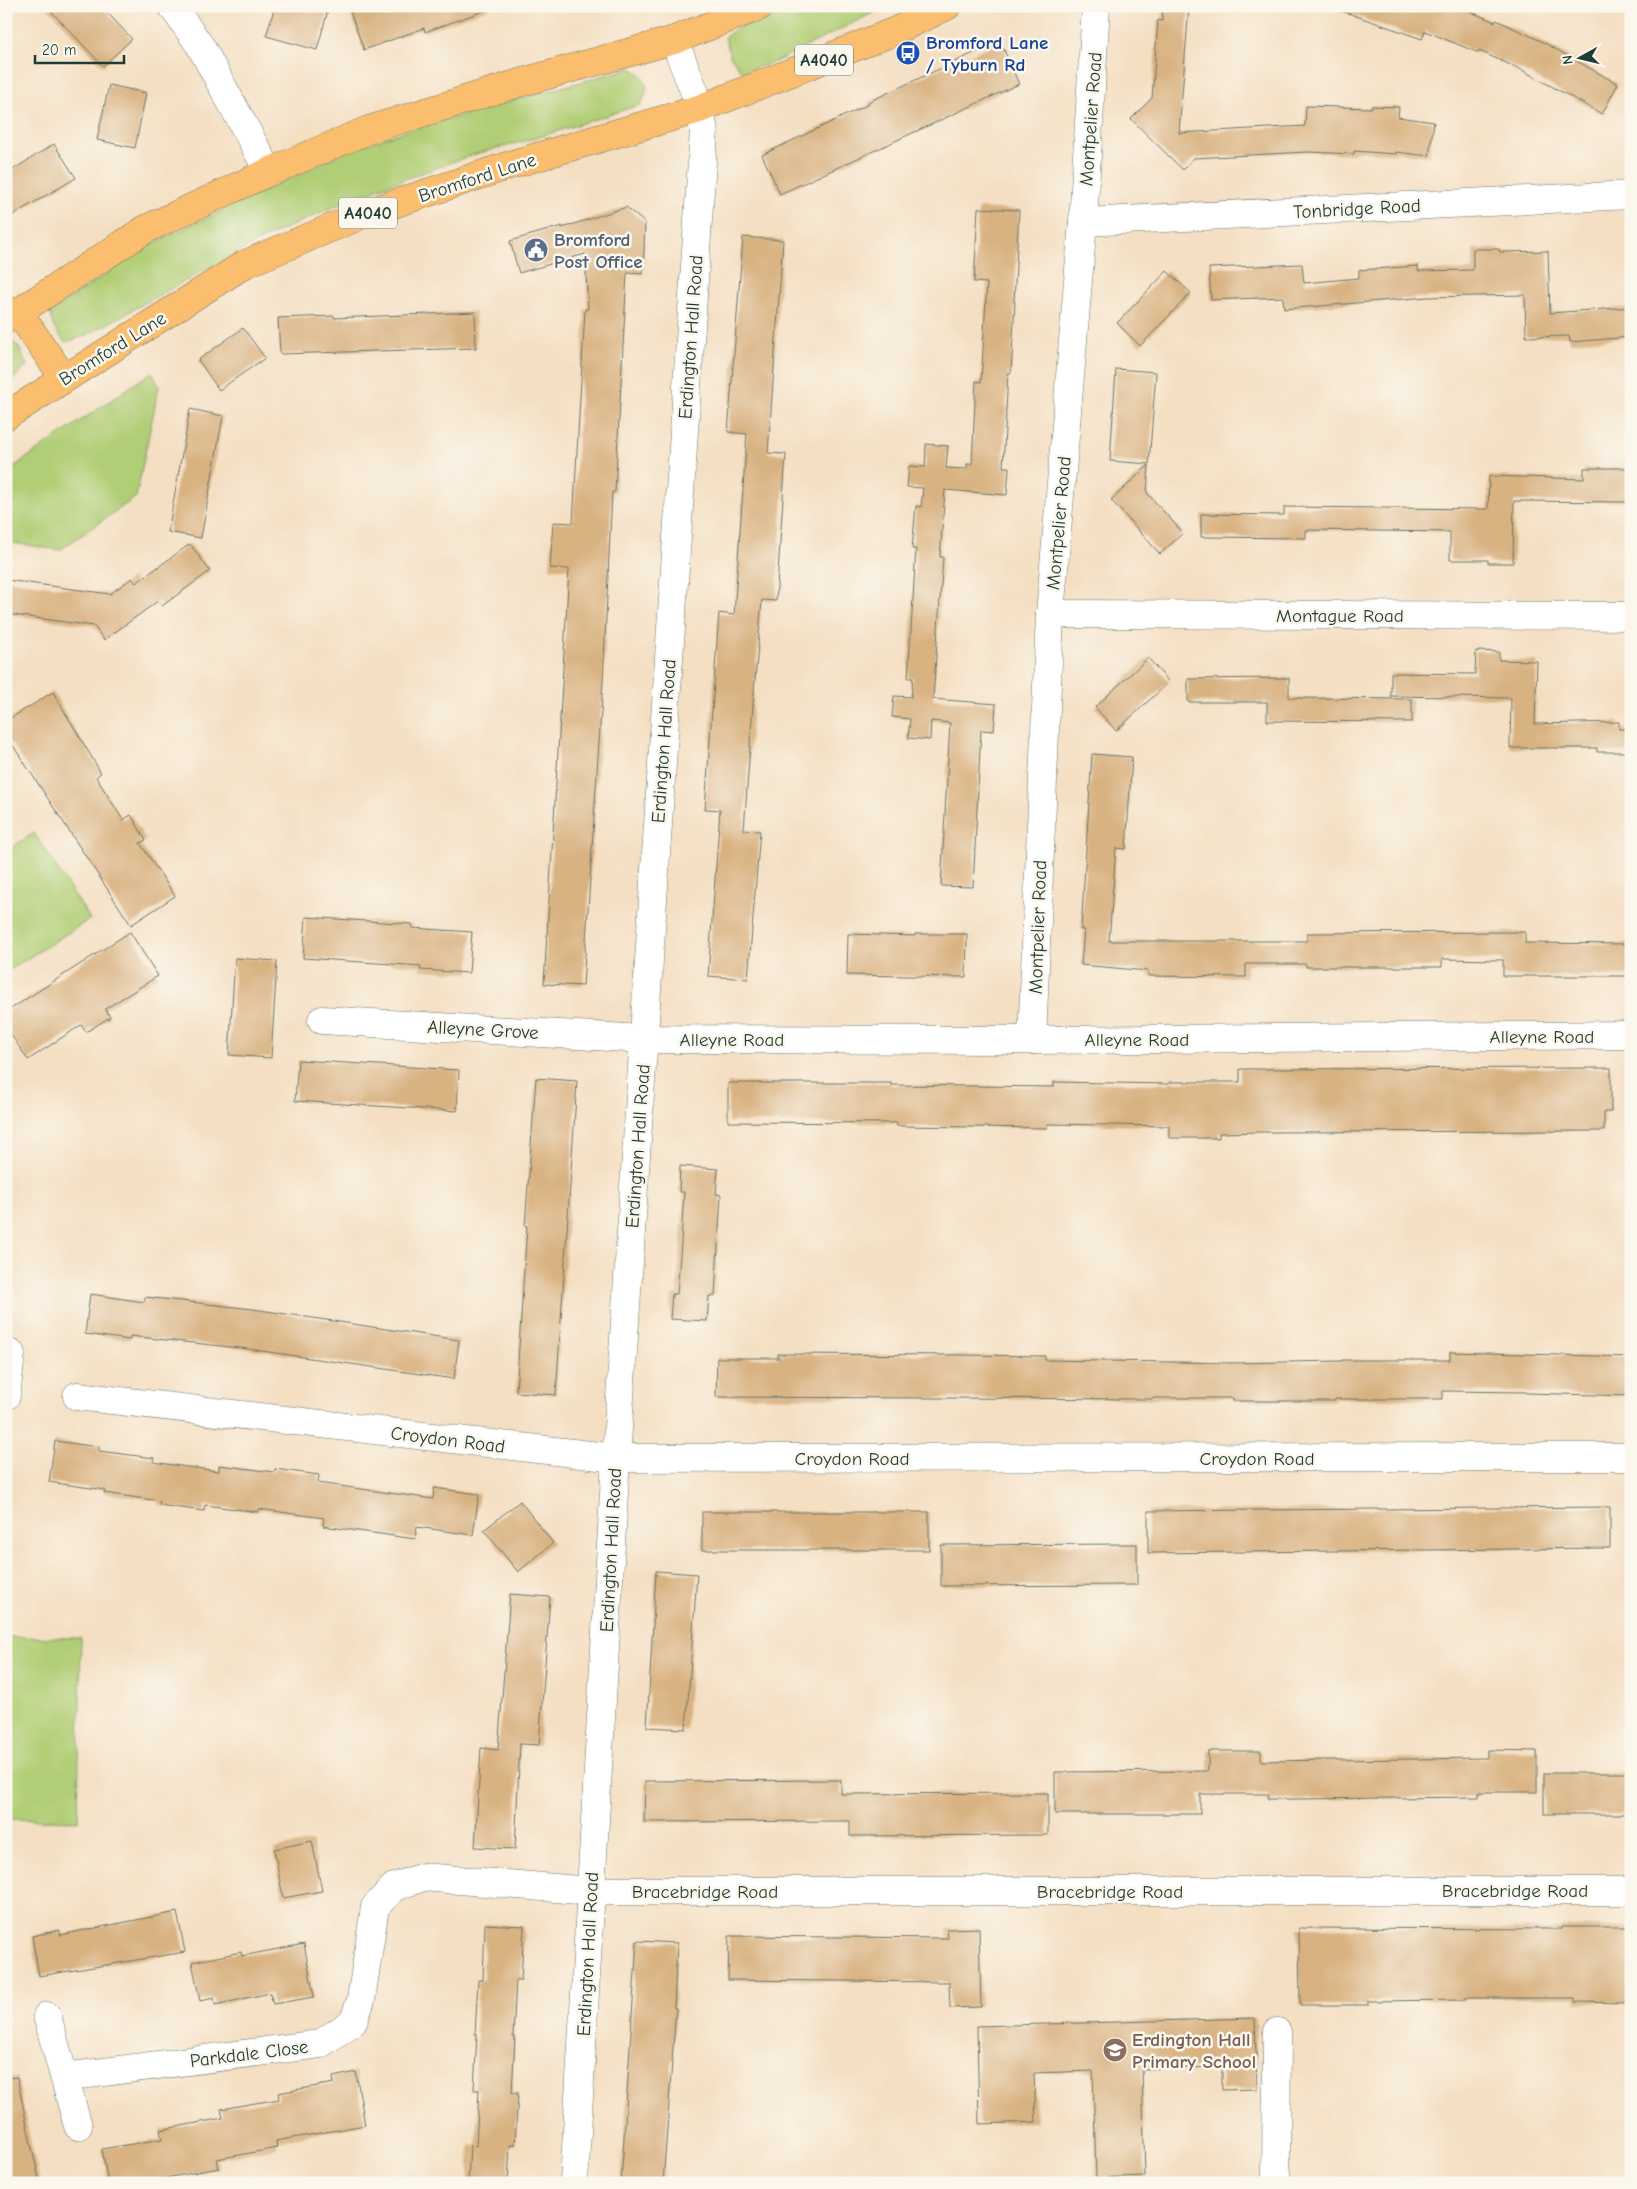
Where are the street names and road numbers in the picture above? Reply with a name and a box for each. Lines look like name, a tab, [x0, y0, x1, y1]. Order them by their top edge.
road number: A4040	[795, 44, 853, 76]
street label: Montpelier Road	[1075, 51, 1107, 187]
street label: Bromford Lane	[416, 149, 539, 207]
street label: Tonbridge Road	[1293, 195, 1421, 223]
road number: A4040	[339, 198, 397, 228]
street label: Erdington Hall Road	[674, 254, 708, 420]
street label: Bromford Lane	[55, 307, 170, 391]
street label: Montpelier Road	[1042, 455, 1076, 591]
street label: Montague Road	[1276, 605, 1404, 627]
street label: Erdington Hall Road	[647, 658, 681, 824]
street label: Montpelier Road	[1025, 859, 1051, 995]
street label: Alleyne Grove	[427, 1016, 539, 1044]
street label: Alleyne Road	[1490, 1026, 1594, 1048]
street label: Alleyne Road	[680, 1029, 784, 1051]
street label: Alleyne Road	[1085, 1029, 1189, 1051]
street label: Erdington Hall Road	[621, 1063, 655, 1229]
street label: Croydon Road	[389, 1422, 506, 1458]
street label: Croydon Road	[794, 1448, 910, 1470]
street label: Croydon Road	[1199, 1448, 1315, 1470]
street label: Erdington Hall Road	[596, 1467, 626, 1633]
street label: Erdington Hall Road	[573, 1871, 603, 2037]
street label: Bracebridge Road	[1442, 1880, 1588, 1902]
street label: Bracebridge Road	[632, 1881, 778, 1903]
street label: Bracebridge Road	[1037, 1881, 1183, 1903]
street label: Parkdale Close	[189, 2036, 310, 2072]

